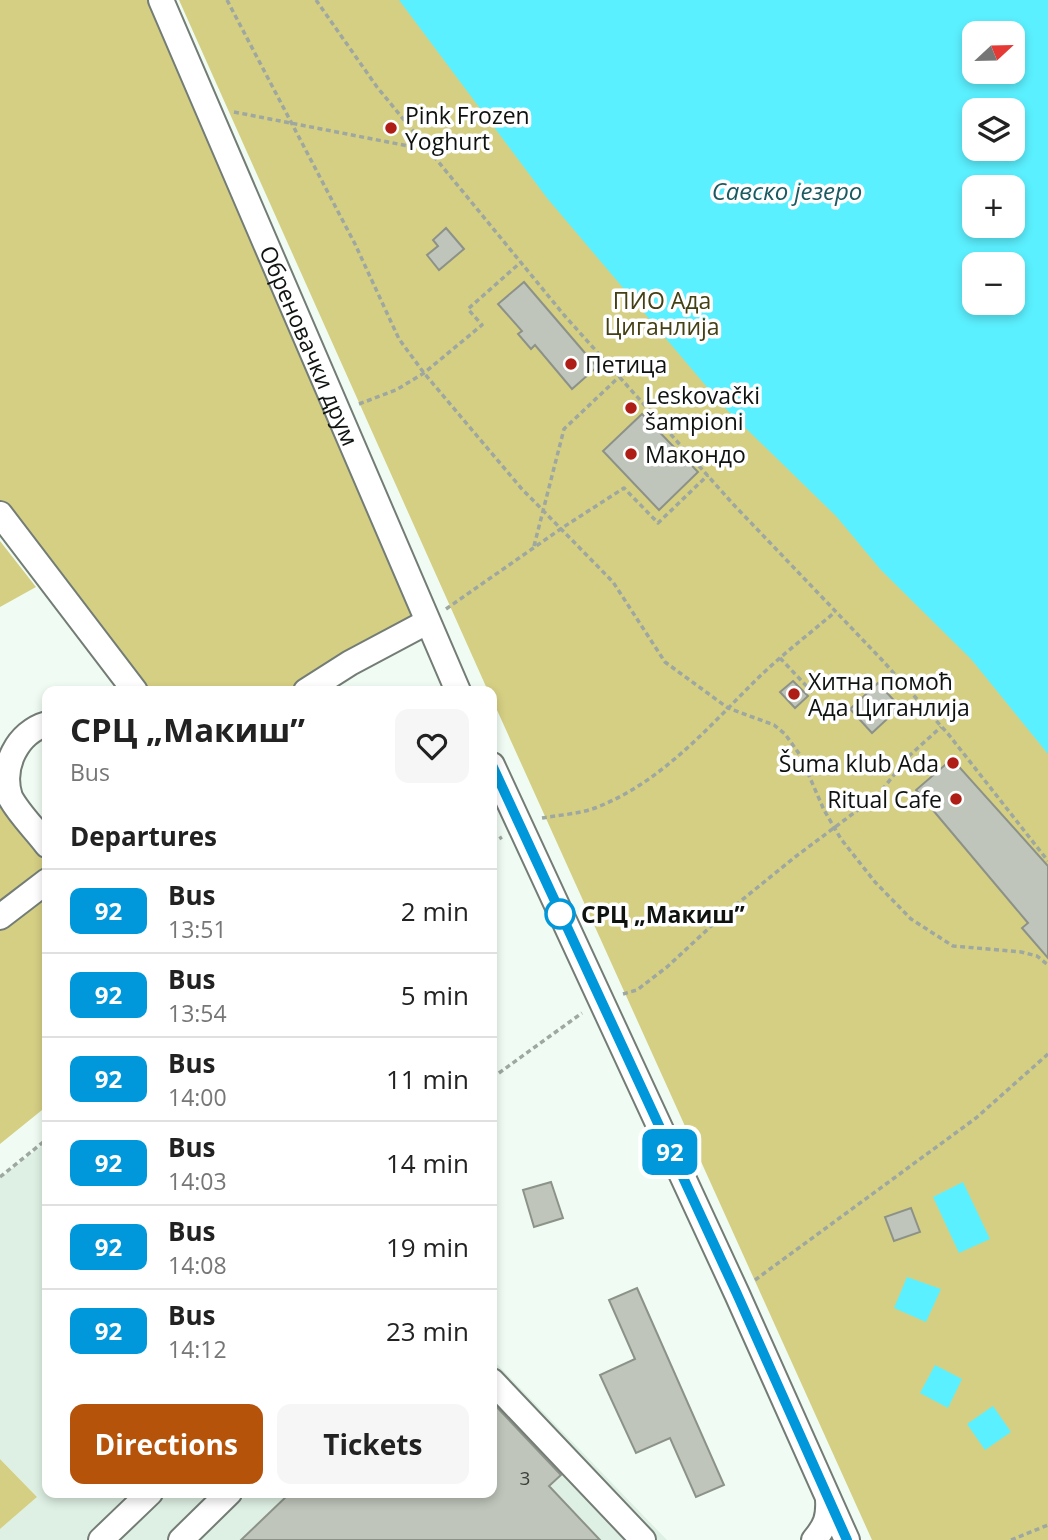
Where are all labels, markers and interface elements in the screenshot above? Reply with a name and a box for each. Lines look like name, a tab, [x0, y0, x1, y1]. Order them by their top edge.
north arrow	[962, 21, 1026, 84]
map controls	[962, 21, 1025, 315]
button: layers	[962, 98, 1025, 161]
place label: Pink Frozen Yoghurt	[405, 99, 530, 157]
marker: Pink Frozen Yoghurt	[383, 120, 399, 136]
water label: Савско језеро	[712, 174, 862, 207]
button: +	[962, 175, 1025, 238]
street label: Обреновачки друм	[252, 240, 367, 451]
button: −	[962, 252, 1025, 315]
park label: ПИО Ада Циганлија	[604, 284, 720, 342]
place label: Петица	[585, 348, 667, 380]
marker: Петица	[563, 356, 579, 372]
place label: Leskovački šampioni	[645, 379, 760, 437]
marker: Leskovački šampioni	[623, 400, 639, 416]
place label: Макондо	[645, 438, 746, 470]
marker: Макондо	[623, 446, 639, 462]
place label: Хитна помоћ Ада Циганлија	[808, 665, 970, 723]
marker: Хитна помоћ Ада Циганлија	[786, 686, 802, 702]
text: СРЦ „Макиш”	[70, 707, 305, 752]
button: heart	[395, 709, 469, 783]
place label: Šuma klub Ada	[779, 747, 939, 779]
marker: Šuma klub Ada	[945, 755, 961, 771]
text: Bus	[70, 756, 110, 788]
place label: Ritual Cafe	[827, 783, 942, 815]
marker: Ritual Cafe	[948, 791, 964, 807]
text: Departures	[70, 818, 217, 854]
text: Bus	[168, 877, 215, 913]
text: 2 min	[401, 893, 469, 929]
text: 92	[95, 894, 122, 927]
place label: СРЦ „Макиш”	[581, 898, 745, 930]
marker: СРЦ „Макиш”	[545, 899, 575, 929]
text: 13:51	[168, 913, 227, 945]
text: Bus	[168, 961, 215, 997]
text: 5 min	[401, 977, 469, 1013]
text: 92	[95, 978, 122, 1011]
text: 13:54	[168, 997, 227, 1029]
text: Bus	[168, 1045, 215, 1081]
text: 11 min	[386, 1061, 469, 1097]
text: 92	[95, 1062, 122, 1095]
text: 14:00	[168, 1081, 227, 1113]
text: Bus	[168, 1129, 215, 1165]
line badge: 92	[638, 1129, 702, 1175]
text: 92	[656, 1135, 684, 1168]
text: 14 min	[386, 1145, 469, 1181]
text: 92	[95, 1146, 122, 1179]
text: 14:03	[168, 1165, 227, 1197]
text: Bus	[168, 1213, 215, 1249]
text: 19 min	[386, 1229, 469, 1265]
text: 92	[95, 1230, 122, 1263]
text: 14:08	[168, 1249, 227, 1281]
text: Bus	[168, 1297, 215, 1333]
text: 23 min	[386, 1313, 469, 1349]
text: 92	[95, 1314, 122, 1347]
text: 14:12	[168, 1333, 227, 1365]
button: Directions	[70, 1404, 263, 1484]
button: Tickets	[277, 1404, 469, 1484]
house number: 3	[520, 1465, 530, 1491]

